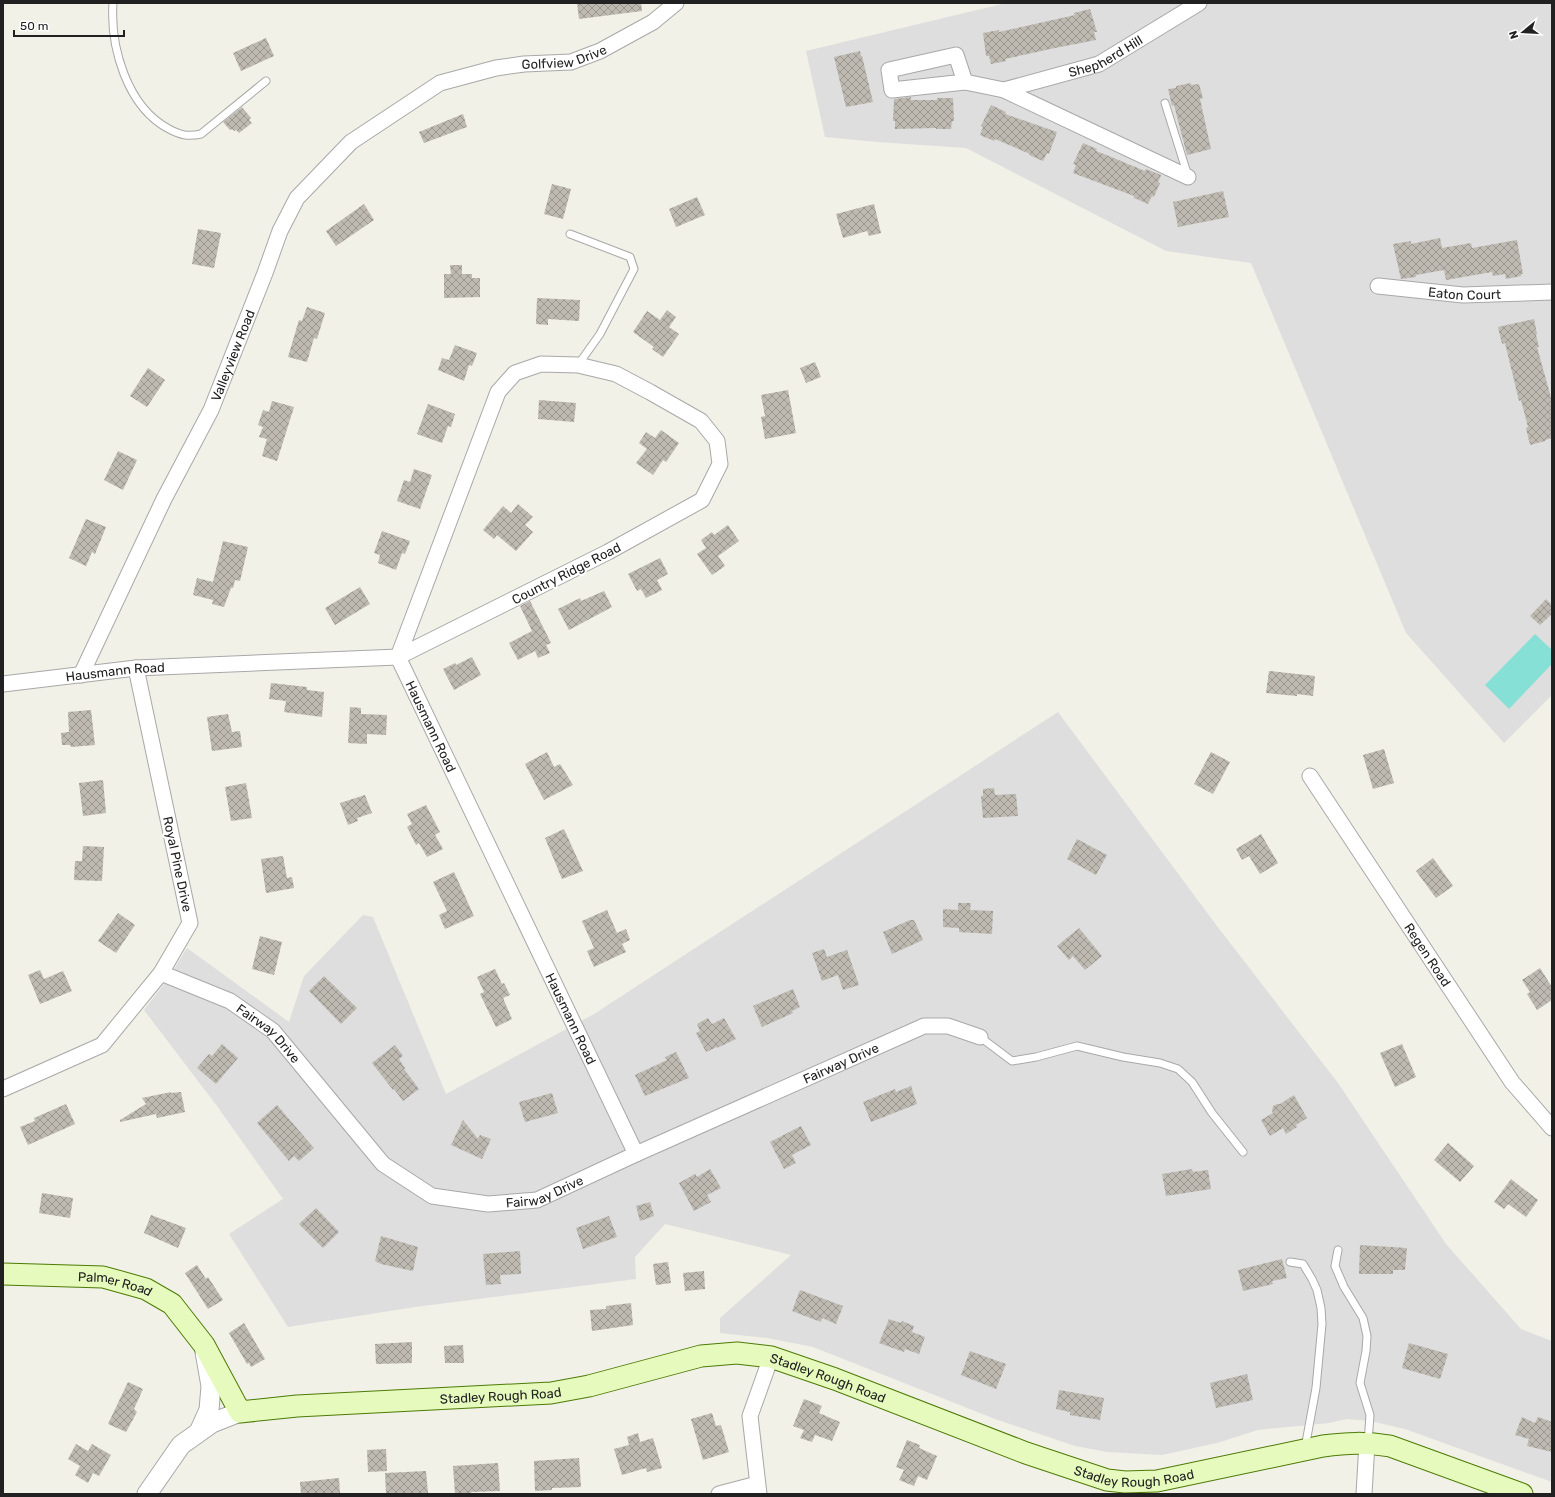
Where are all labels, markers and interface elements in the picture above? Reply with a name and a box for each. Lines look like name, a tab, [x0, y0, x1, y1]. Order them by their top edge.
scale bar	[14, 12, 124, 38]
north arrow	[1503, 12, 1543, 52]
text: 50 m	[20, 19, 48, 33]
text: N	[1507, 29, 1521, 41]
street label: Shepherd Hill	[1067, 32, 1145, 80]
street label: Golfview Drive	[521, 42, 609, 72]
street label: Eaton Court	[1428, 284, 1501, 303]
street label: Valleyview Road	[208, 308, 258, 403]
street label: Country Ridge Road	[509, 539, 624, 608]
street label: Hausmann Road	[65, 660, 165, 684]
street label: Hausmann Road	[402, 678, 459, 775]
street label: Royal Pine Drive	[160, 815, 195, 913]
street label: Regen Road	[1401, 920, 1454, 989]
street label: Hausmann Road	[542, 971, 599, 1067]
street label: Fairway Drive	[234, 1001, 303, 1066]
street label: Fairway Drive	[801, 1040, 881, 1087]
street label: Fairway Drive	[505, 1173, 586, 1211]
street label: Palmer Road	[78, 1269, 155, 1299]
street label: Stadley Rough Road	[768, 1350, 888, 1406]
street label: Stadley Rough Road	[439, 1384, 563, 1407]
street label: Stadley Rough Road	[1072, 1463, 1195, 1490]

